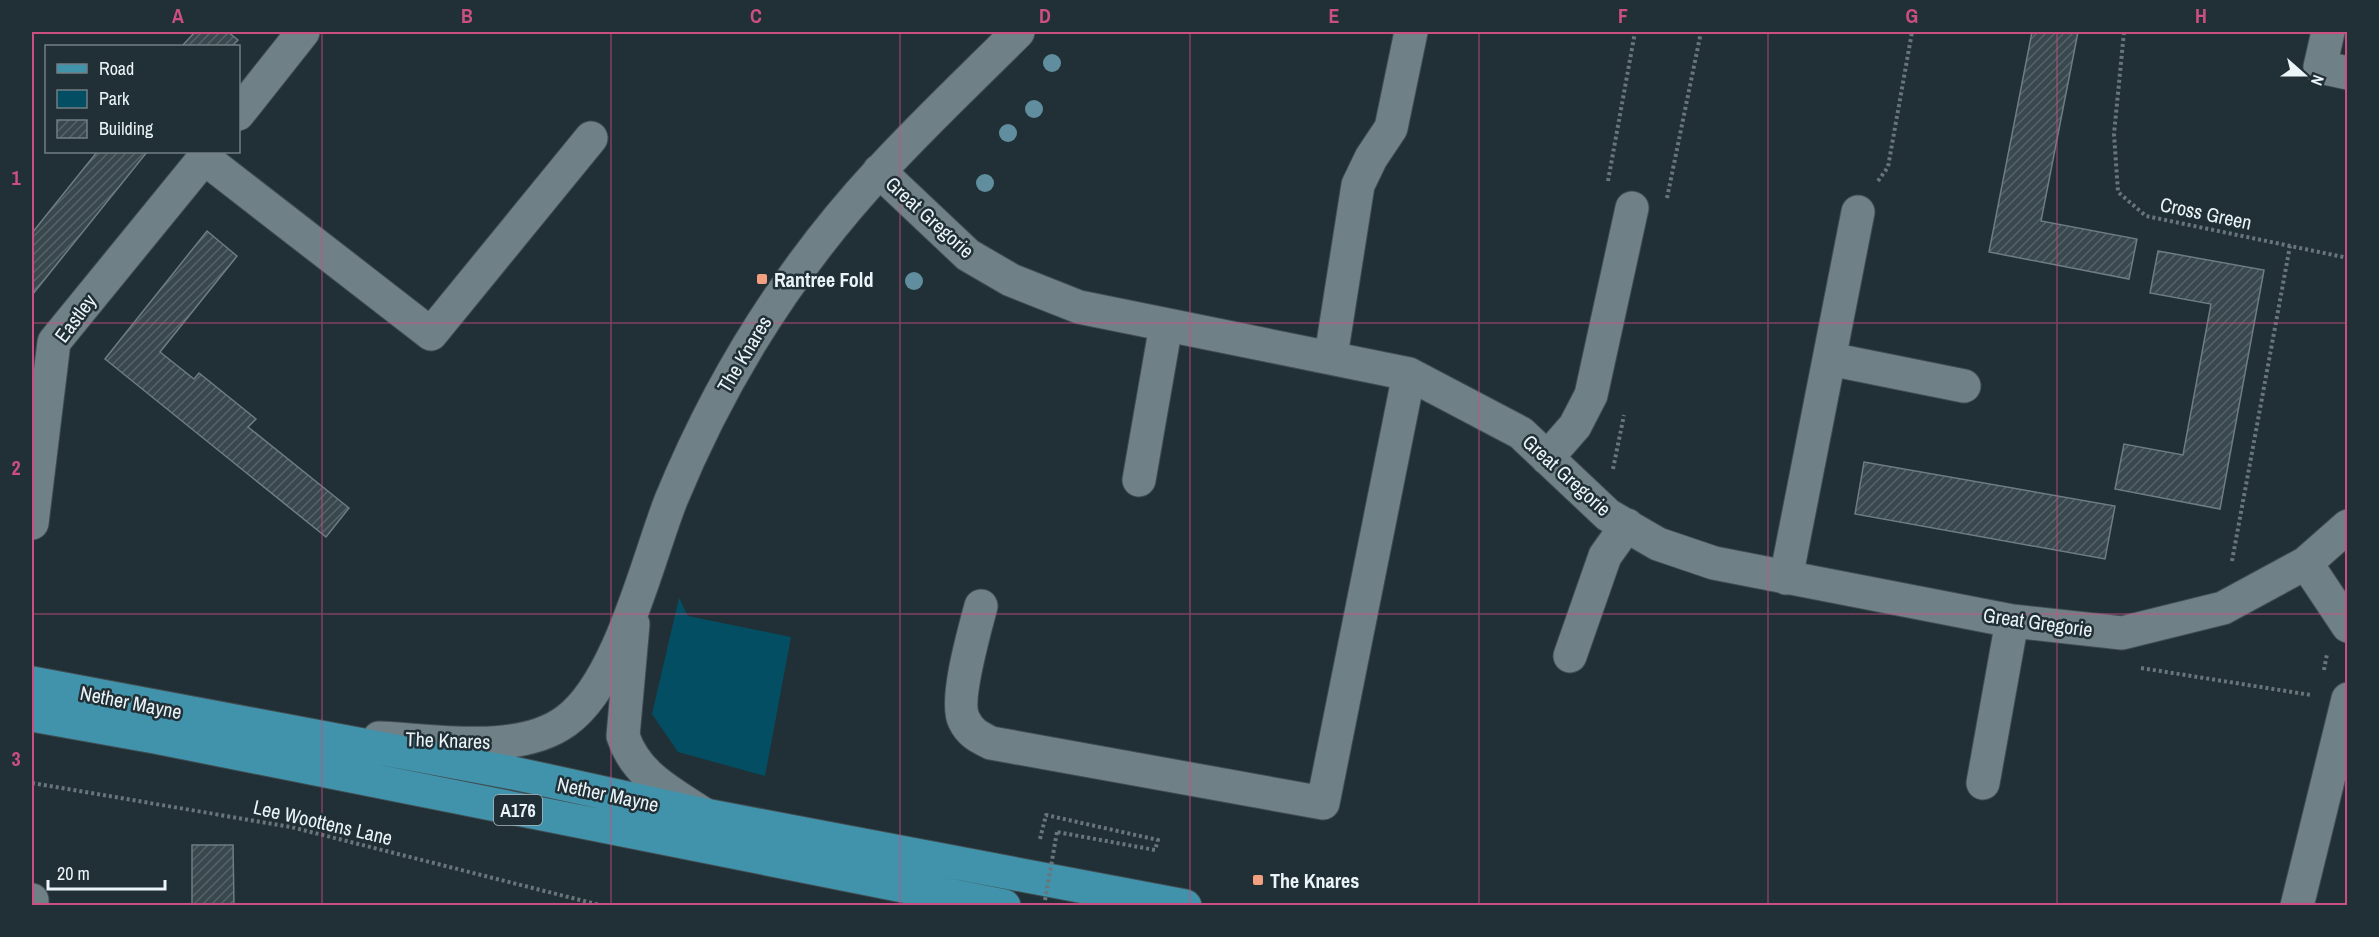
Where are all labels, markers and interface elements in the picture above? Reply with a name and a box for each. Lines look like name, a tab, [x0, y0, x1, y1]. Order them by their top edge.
text: A	[172, 2, 184, 29]
text: B	[461, 2, 473, 29]
text: C	[750, 2, 762, 29]
text: D	[1039, 2, 1051, 29]
text: E	[1329, 2, 1340, 29]
text: F	[1618, 2, 1628, 29]
text: G	[1906, 2, 1918, 29]
text: H	[2195, 2, 2207, 29]
legend	[45, 45, 240, 153]
north arrow	[2274, 45, 2334, 105]
text: Road	[99, 56, 134, 81]
text: N	[2306, 72, 2330, 89]
text: Park	[99, 86, 130, 111]
text: Building	[99, 116, 154, 141]
text: 1	[11, 164, 21, 191]
street label: Great Gregorie	[880, 170, 980, 264]
street label: Cross Green	[2158, 190, 2254, 236]
place label: Rantree Fold	[774, 266, 873, 293]
marker: Rantree Fold	[755, 272, 769, 286]
street label: Eastley	[48, 288, 102, 348]
street label: The Knares	[711, 311, 777, 397]
street label: Great Gregorie	[1517, 428, 1617, 522]
text: 2	[11, 454, 21, 481]
street label: Great Gregorie	[1982, 601, 2094, 643]
street label: Nether Mayne	[78, 679, 184, 725]
street label: The Knares	[405, 725, 491, 755]
text: 3	[11, 745, 21, 772]
street label: Nether Mayne	[555, 770, 661, 818]
street label: Lee Woottens Lane	[251, 793, 395, 851]
road number: A176	[494, 795, 542, 825]
scale bar	[48, 853, 165, 891]
text: 20 m	[57, 861, 90, 886]
place label: The Knares	[1270, 867, 1359, 894]
marker: The Knares	[1251, 873, 1265, 887]

